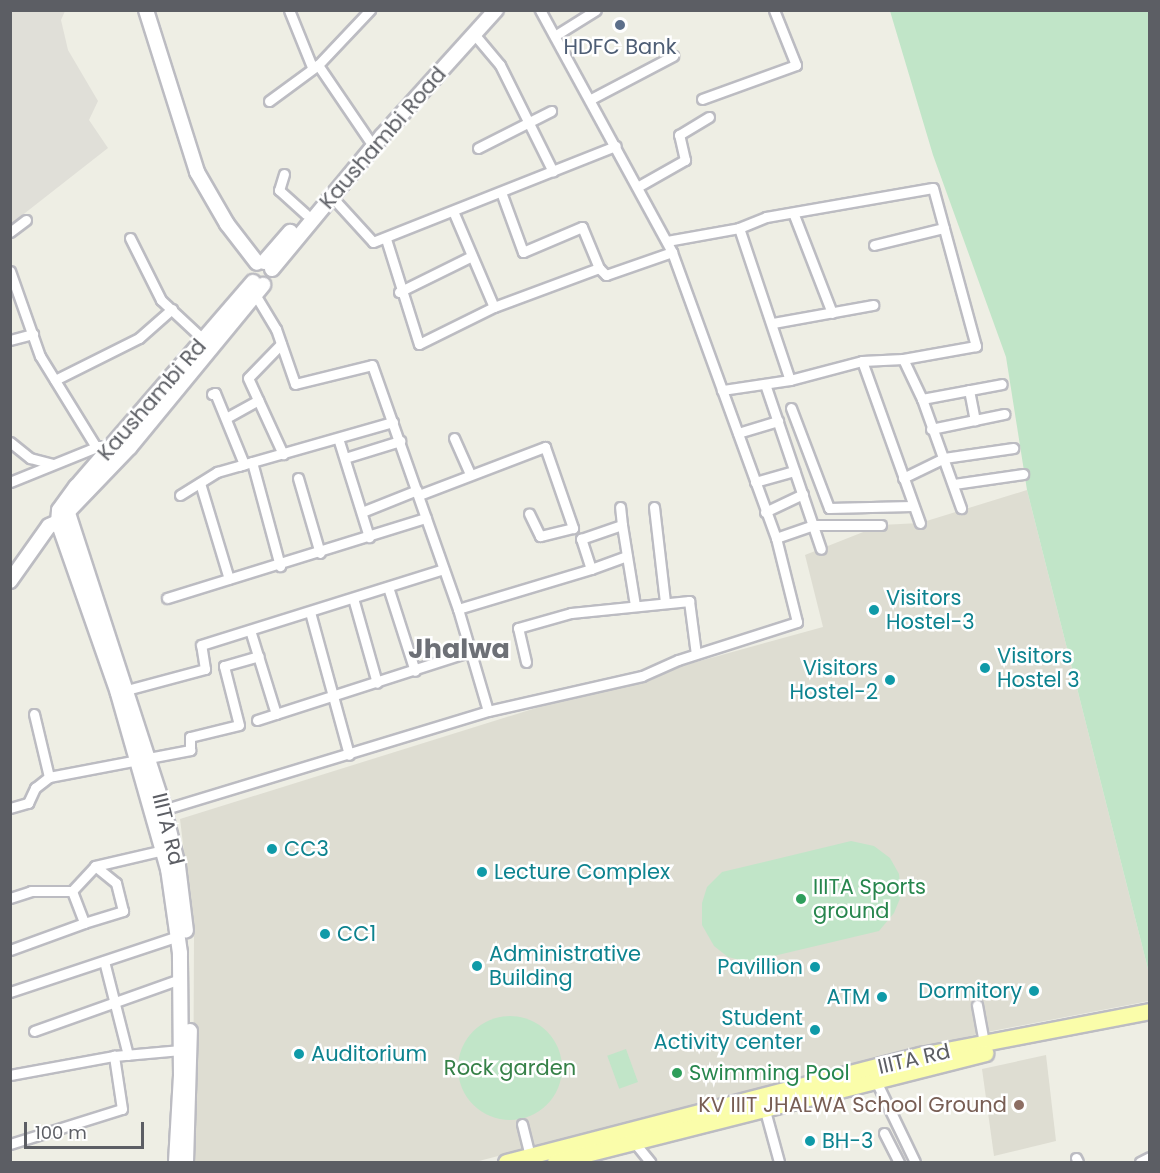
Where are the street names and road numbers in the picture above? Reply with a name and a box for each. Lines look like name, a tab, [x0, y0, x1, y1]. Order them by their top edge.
street label: Kaushambi Road	[314, 62, 452, 214]
street label: Kaushambi Rd	[93, 334, 211, 466]
street label: IIITA Rd	[147, 790, 189, 868]
street label: IIITA Rd	[875, 1038, 953, 1080]

